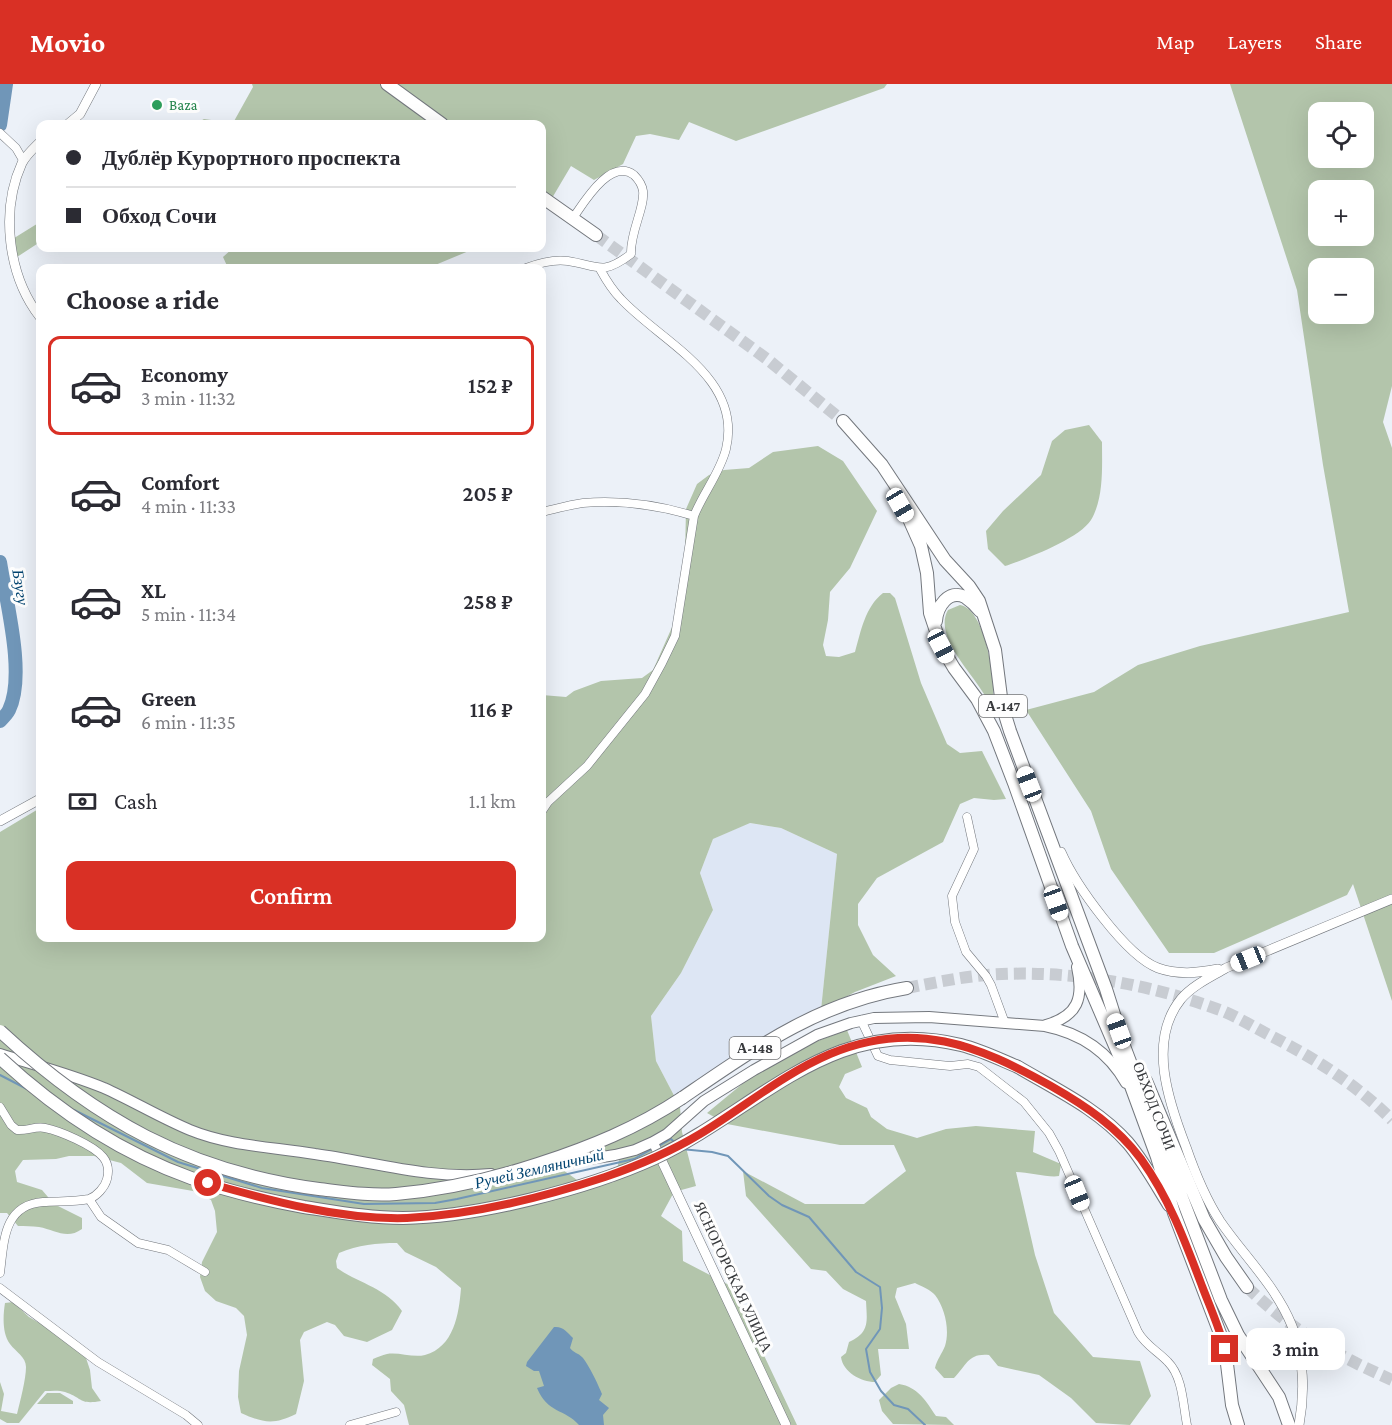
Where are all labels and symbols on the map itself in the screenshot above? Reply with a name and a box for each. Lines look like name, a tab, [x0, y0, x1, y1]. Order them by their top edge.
place label: Baza	[169, 97, 198, 113]
marker: Baza	[150, 98, 164, 112]
car	[883, 485, 917, 525]
water label: Бзугу	[8, 567, 32, 607]
car	[925, 626, 957, 666]
road number: А-147	[979, 695, 1027, 717]
car	[1014, 764, 1044, 804]
car	[1041, 883, 1071, 923]
car	[1228, 944, 1268, 974]
car	[1104, 1011, 1134, 1051]
road number: А-148	[730, 1037, 780, 1059]
street label: ОБХОД СОЧИ	[1130, 1060, 1178, 1153]
water label: Ручей Земляничный	[472, 1145, 606, 1193]
route start	[194, 1169, 221, 1196]
car	[1062, 1173, 1092, 1213]
street label: ЯСНОГОРСКАЯ УЛИЦА	[691, 1199, 775, 1355]
callout: 3 min	[1246, 1328, 1345, 1370]
route end	[1211, 1335, 1238, 1362]

